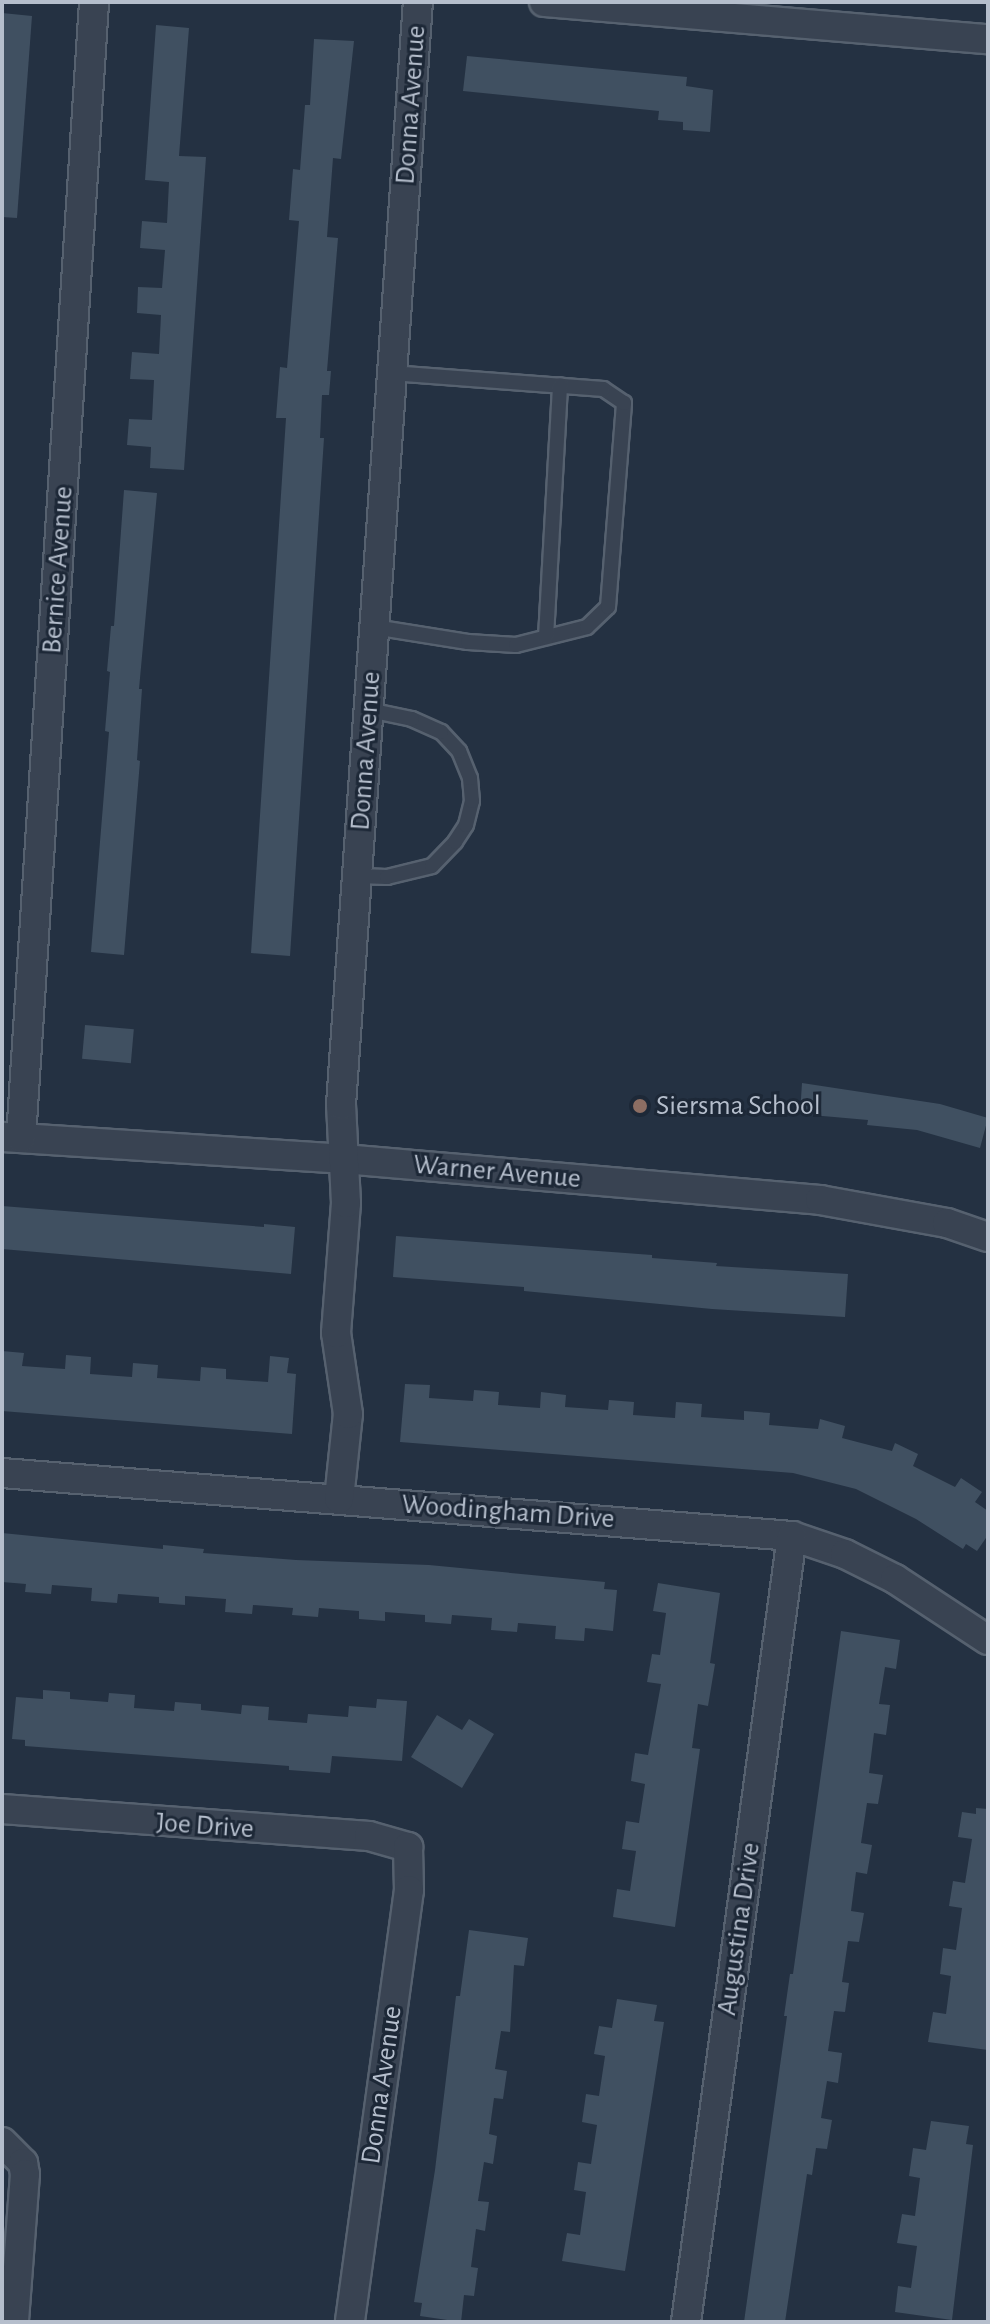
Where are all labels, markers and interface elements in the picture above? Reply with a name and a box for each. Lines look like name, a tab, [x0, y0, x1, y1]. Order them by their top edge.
street label: Donna Avenue	[389, 24, 433, 186]
street label: Bernice Avenue	[35, 485, 81, 655]
street label: Donna Avenue	[344, 670, 388, 832]
place label: Siersma School	[656, 1089, 821, 1123]
marker: Siersma School	[631, 1097, 649, 1115]
street label: Warner Avenue	[412, 1148, 582, 1196]
street label: Woodingham Drive	[401, 1488, 615, 1536]
street label: Joe Drive	[155, 1806, 255, 1846]
street label: Augustina Drive	[710, 1840, 768, 2018]
street label: Donna Avenue	[354, 2004, 410, 2166]

